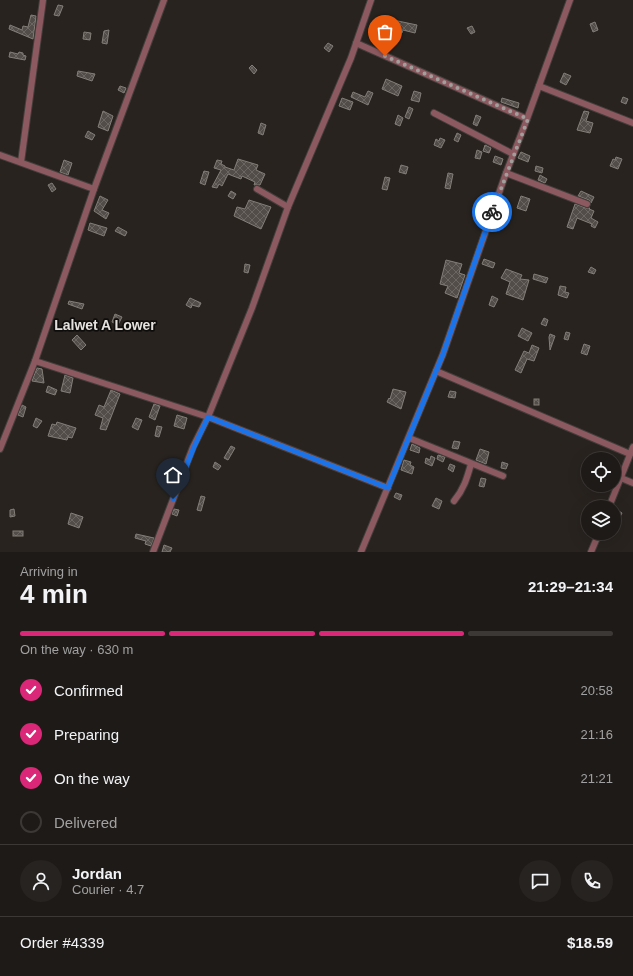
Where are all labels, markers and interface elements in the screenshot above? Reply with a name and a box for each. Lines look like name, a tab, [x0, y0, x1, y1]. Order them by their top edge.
pin	[368, 15, 402, 56]
icon: bag	[374, 21, 396, 43]
courier	[472, 192, 512, 232]
icon: bike	[481, 201, 503, 223]
district label: Lalwet A Lower	[54, 317, 156, 333]
map controls	[581, 452, 621, 540]
button: locate	[581, 452, 621, 492]
pin	[156, 458, 190, 499]
icon: home	[162, 464, 184, 486]
button: layers	[581, 500, 621, 540]
text: Arriving in	[20, 564, 78, 579]
text: 21:29–21:34	[528, 578, 613, 595]
text: 4 min	[20, 579, 88, 609]
text: On the way · 630 m	[20, 642, 133, 657]
icon: check	[20, 679, 42, 701]
text: Confirmed	[54, 682, 123, 699]
text: 20:58	[580, 683, 613, 698]
icon: check	[20, 723, 42, 745]
text: Preparing	[54, 726, 119, 743]
text: 21:16	[580, 727, 613, 742]
icon: check	[20, 767, 42, 789]
text: On the way	[54, 770, 130, 787]
text: 21:21	[580, 771, 613, 786]
text: Delivered	[54, 814, 117, 831]
button: person	[20, 860, 62, 902]
button: chat	[519, 860, 561, 902]
button: phone	[571, 860, 613, 902]
text: Jordan	[72, 865, 122, 882]
text: Courier · 4.7	[72, 882, 144, 897]
text: Order #4339	[20, 934, 104, 951]
text: $18.59	[567, 934, 613, 951]

